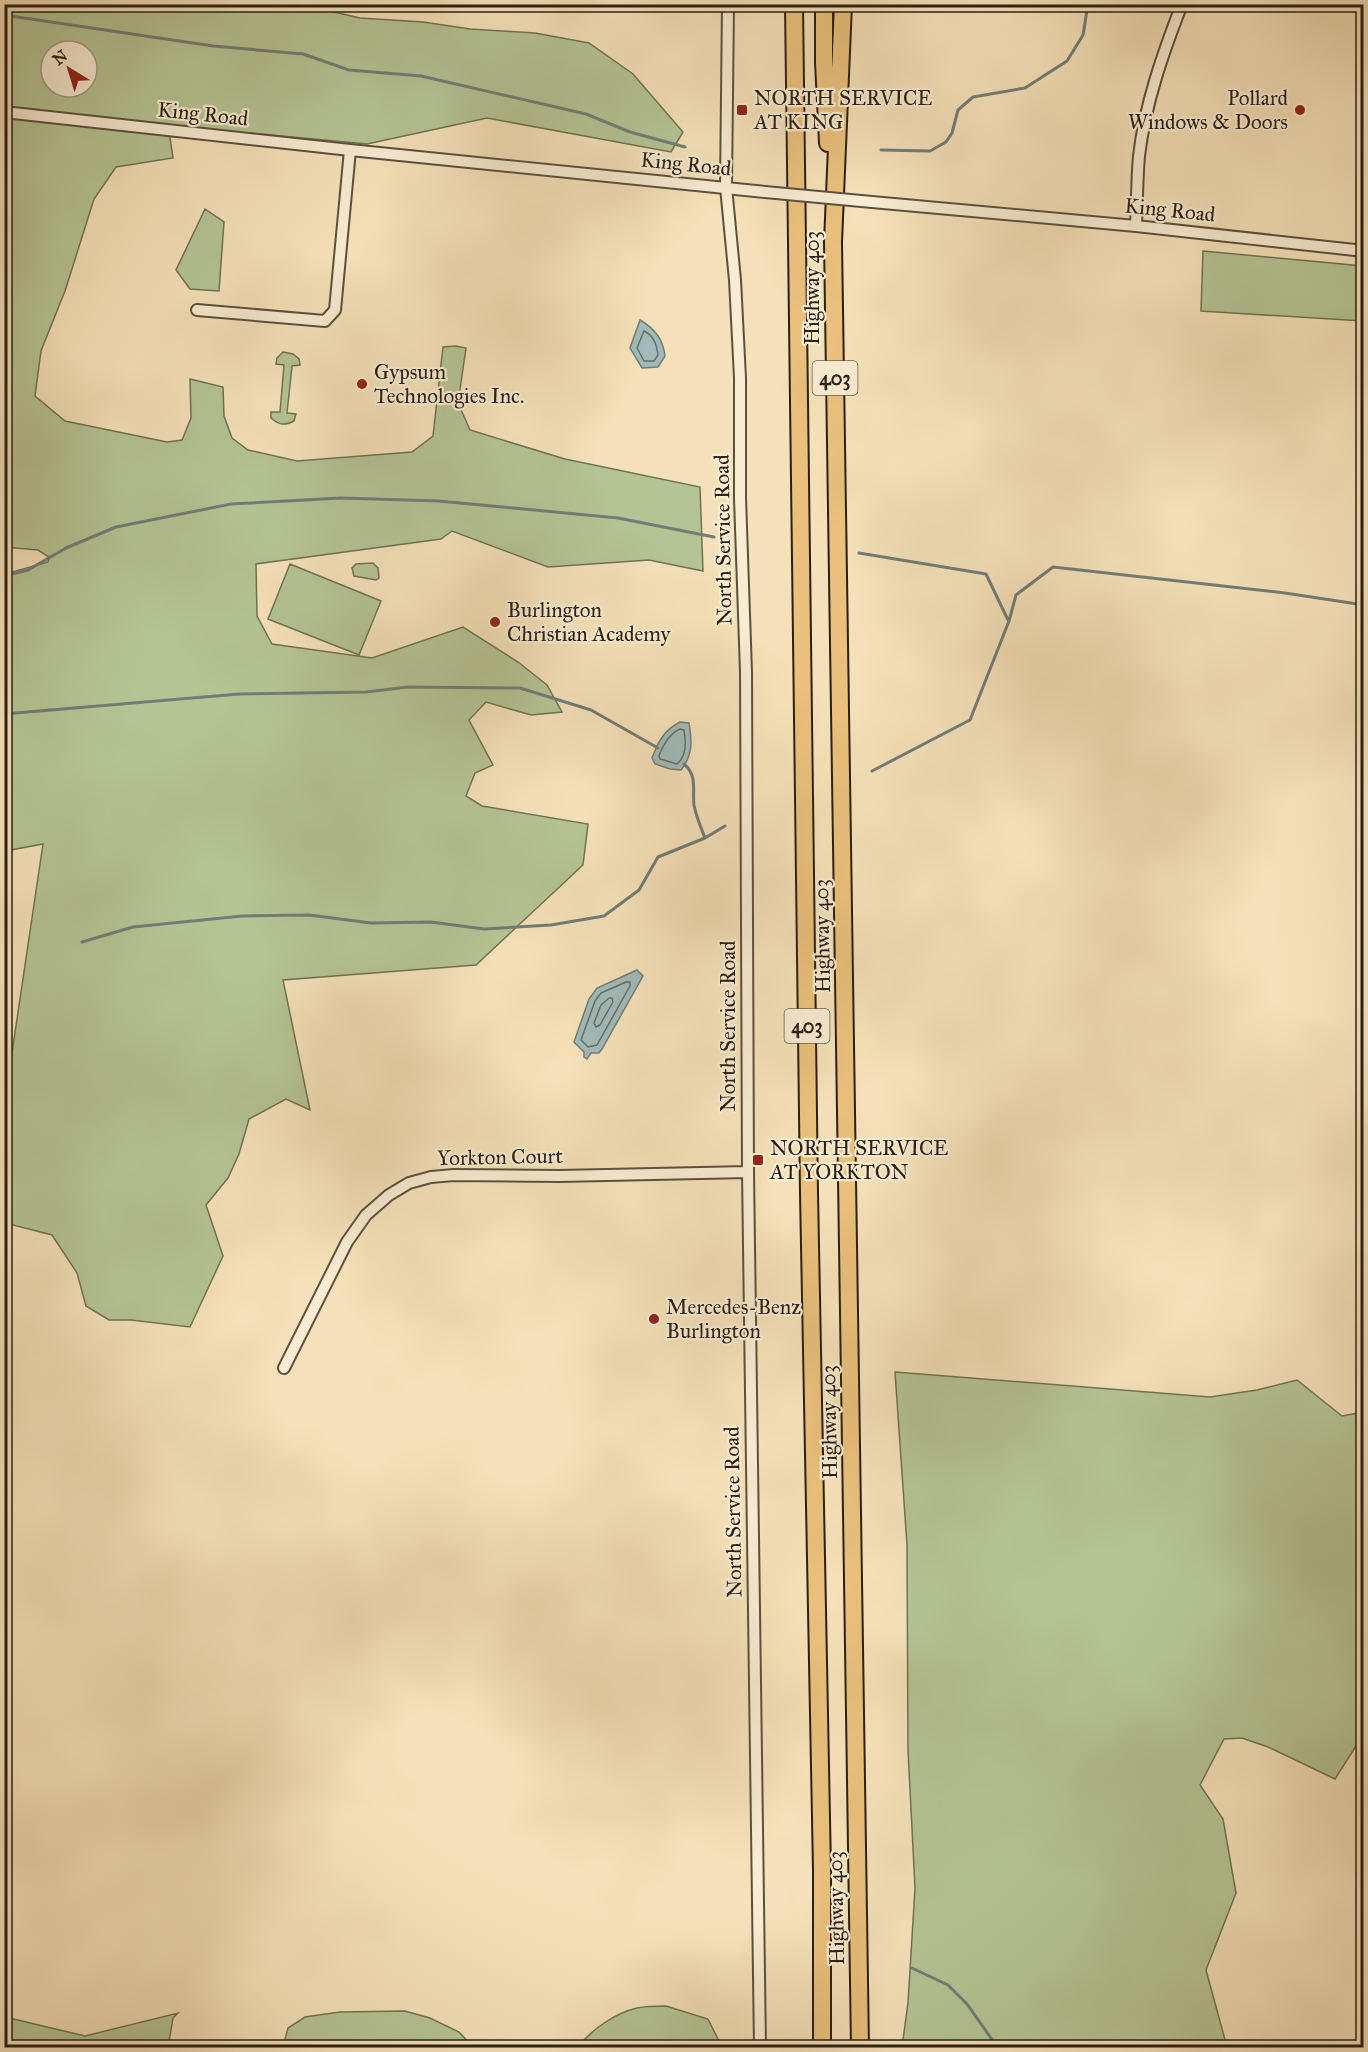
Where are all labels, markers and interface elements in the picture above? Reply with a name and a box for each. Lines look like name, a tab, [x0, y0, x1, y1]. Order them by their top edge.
north arrow	[39, 39, 99, 99]
text: N	[49, 46, 72, 69]
place label: NORTH SERVICE AT KING	[753, 85, 932, 135]
place label: Pollard Windows & Doors	[1128, 85, 1288, 135]
street label: King Road	[156, 96, 250, 132]
marker: NORTH SERVICE AT KING	[735, 103, 749, 117]
marker: Pollard Windows & Doors	[1293, 103, 1307, 117]
street label: King Road	[639, 146, 733, 182]
street label: King Road	[1123, 192, 1217, 228]
street label: Highway 403	[799, 231, 825, 345]
place label: Gypsum Technologies Inc.	[374, 359, 524, 409]
road number: 403	[812, 361, 858, 395]
marker: Gypsum Technologies Inc.	[355, 377, 369, 391]
street label: North Service Road	[708, 454, 737, 626]
place label: Burlington Christian Academy	[507, 597, 672, 647]
marker: Burlington Christian Academy	[488, 615, 502, 629]
street label: Highway 403	[808, 879, 836, 993]
street label: North Service Road	[715, 940, 741, 1112]
road number: 403	[784, 1009, 830, 1043]
place label: NORTH SERVICE AT YORKTON	[769, 1135, 948, 1185]
street label: Yorkton Court	[437, 1143, 564, 1171]
marker: NORTH SERVICE AT YORKTON	[751, 1153, 765, 1167]
place label: Mercedes-Benz Burlington	[666, 1294, 801, 1344]
marker: Mercedes-Benz Burlington	[647, 1312, 661, 1326]
street label: Highway 403	[815, 1365, 843, 1479]
street label: North Service Road	[718, 1426, 747, 1598]
street label: Highway 403	[822, 1851, 850, 1965]

